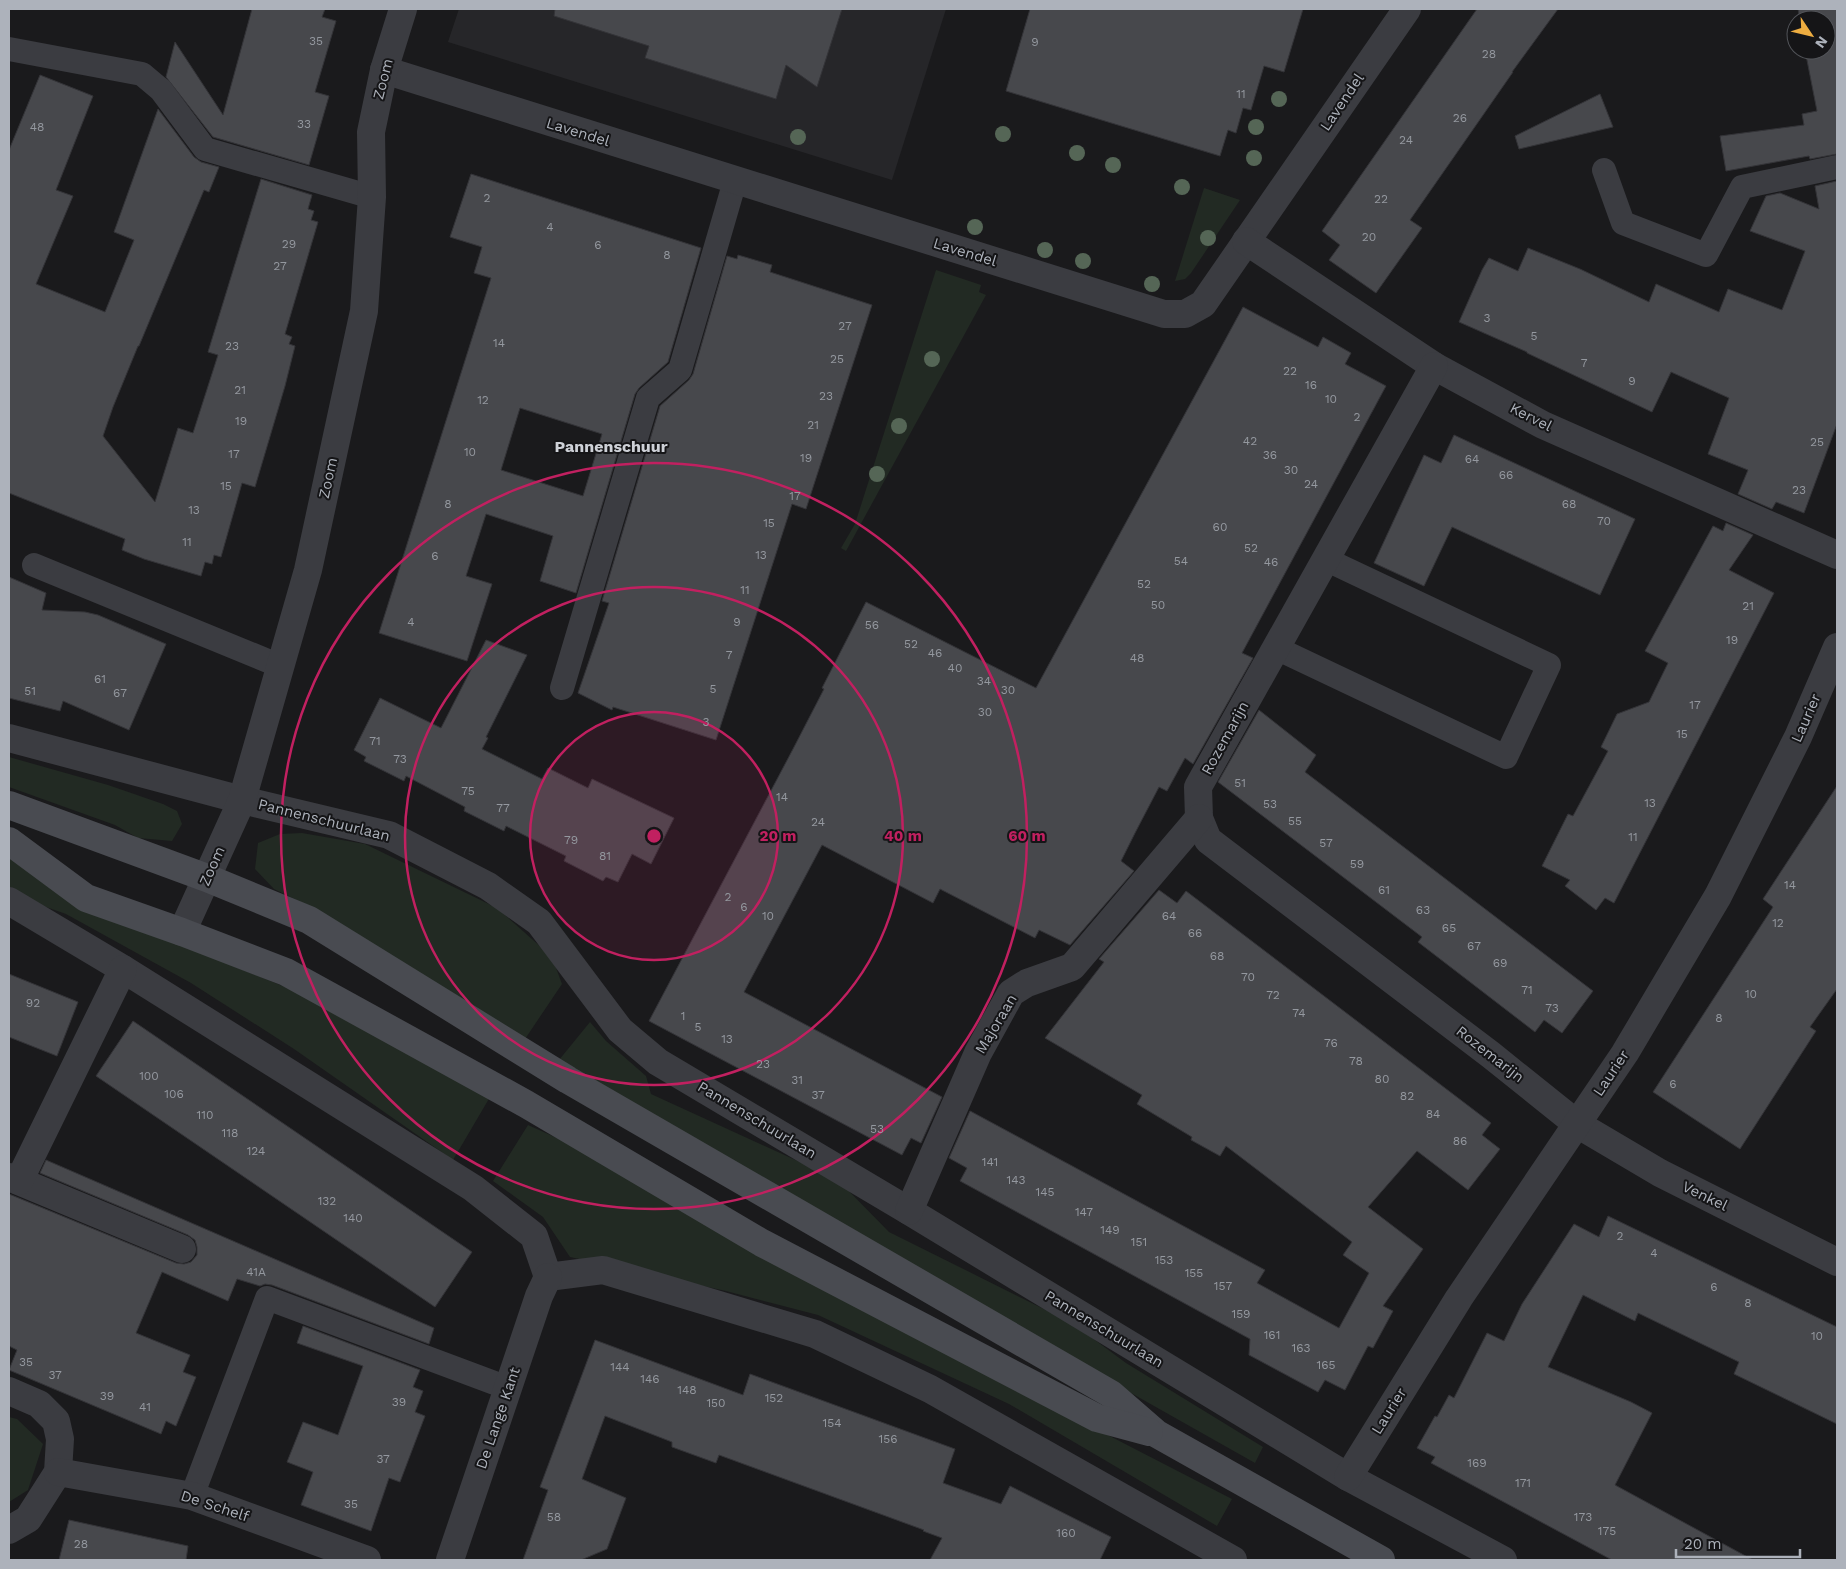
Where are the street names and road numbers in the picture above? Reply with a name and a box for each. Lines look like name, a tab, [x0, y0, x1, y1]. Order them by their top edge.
street label: Zoom	[369, 57, 397, 101]
street label: Lavendel	[1316, 69, 1368, 134]
street label: Lavendel	[544, 114, 612, 150]
street label: Lavendel	[931, 234, 999, 270]
street label: Kervel	[1507, 399, 1556, 435]
street label: Zoom	[315, 456, 341, 500]
street label: Laurier	[1787, 691, 1825, 745]
street label: Rozemarijn	[1197, 698, 1253, 778]
street label: Pannenschuurlaan	[256, 795, 392, 845]
street label: Zoom	[195, 843, 229, 889]
street label: Majoraan	[971, 991, 1021, 1057]
street label: Rozemarijn	[1452, 1022, 1528, 1086]
street label: Laurier	[1589, 1047, 1633, 1099]
street label: Pannenschuurlaan	[694, 1077, 820, 1163]
street label: Venkel	[1679, 1177, 1731, 1215]
street label: Pannenschuurlaan	[1041, 1286, 1167, 1372]
street label: De Lange Kant	[472, 1364, 524, 1471]
street label: Laurier	[1368, 1384, 1410, 1438]
street label: De Schelf	[178, 1486, 252, 1526]

